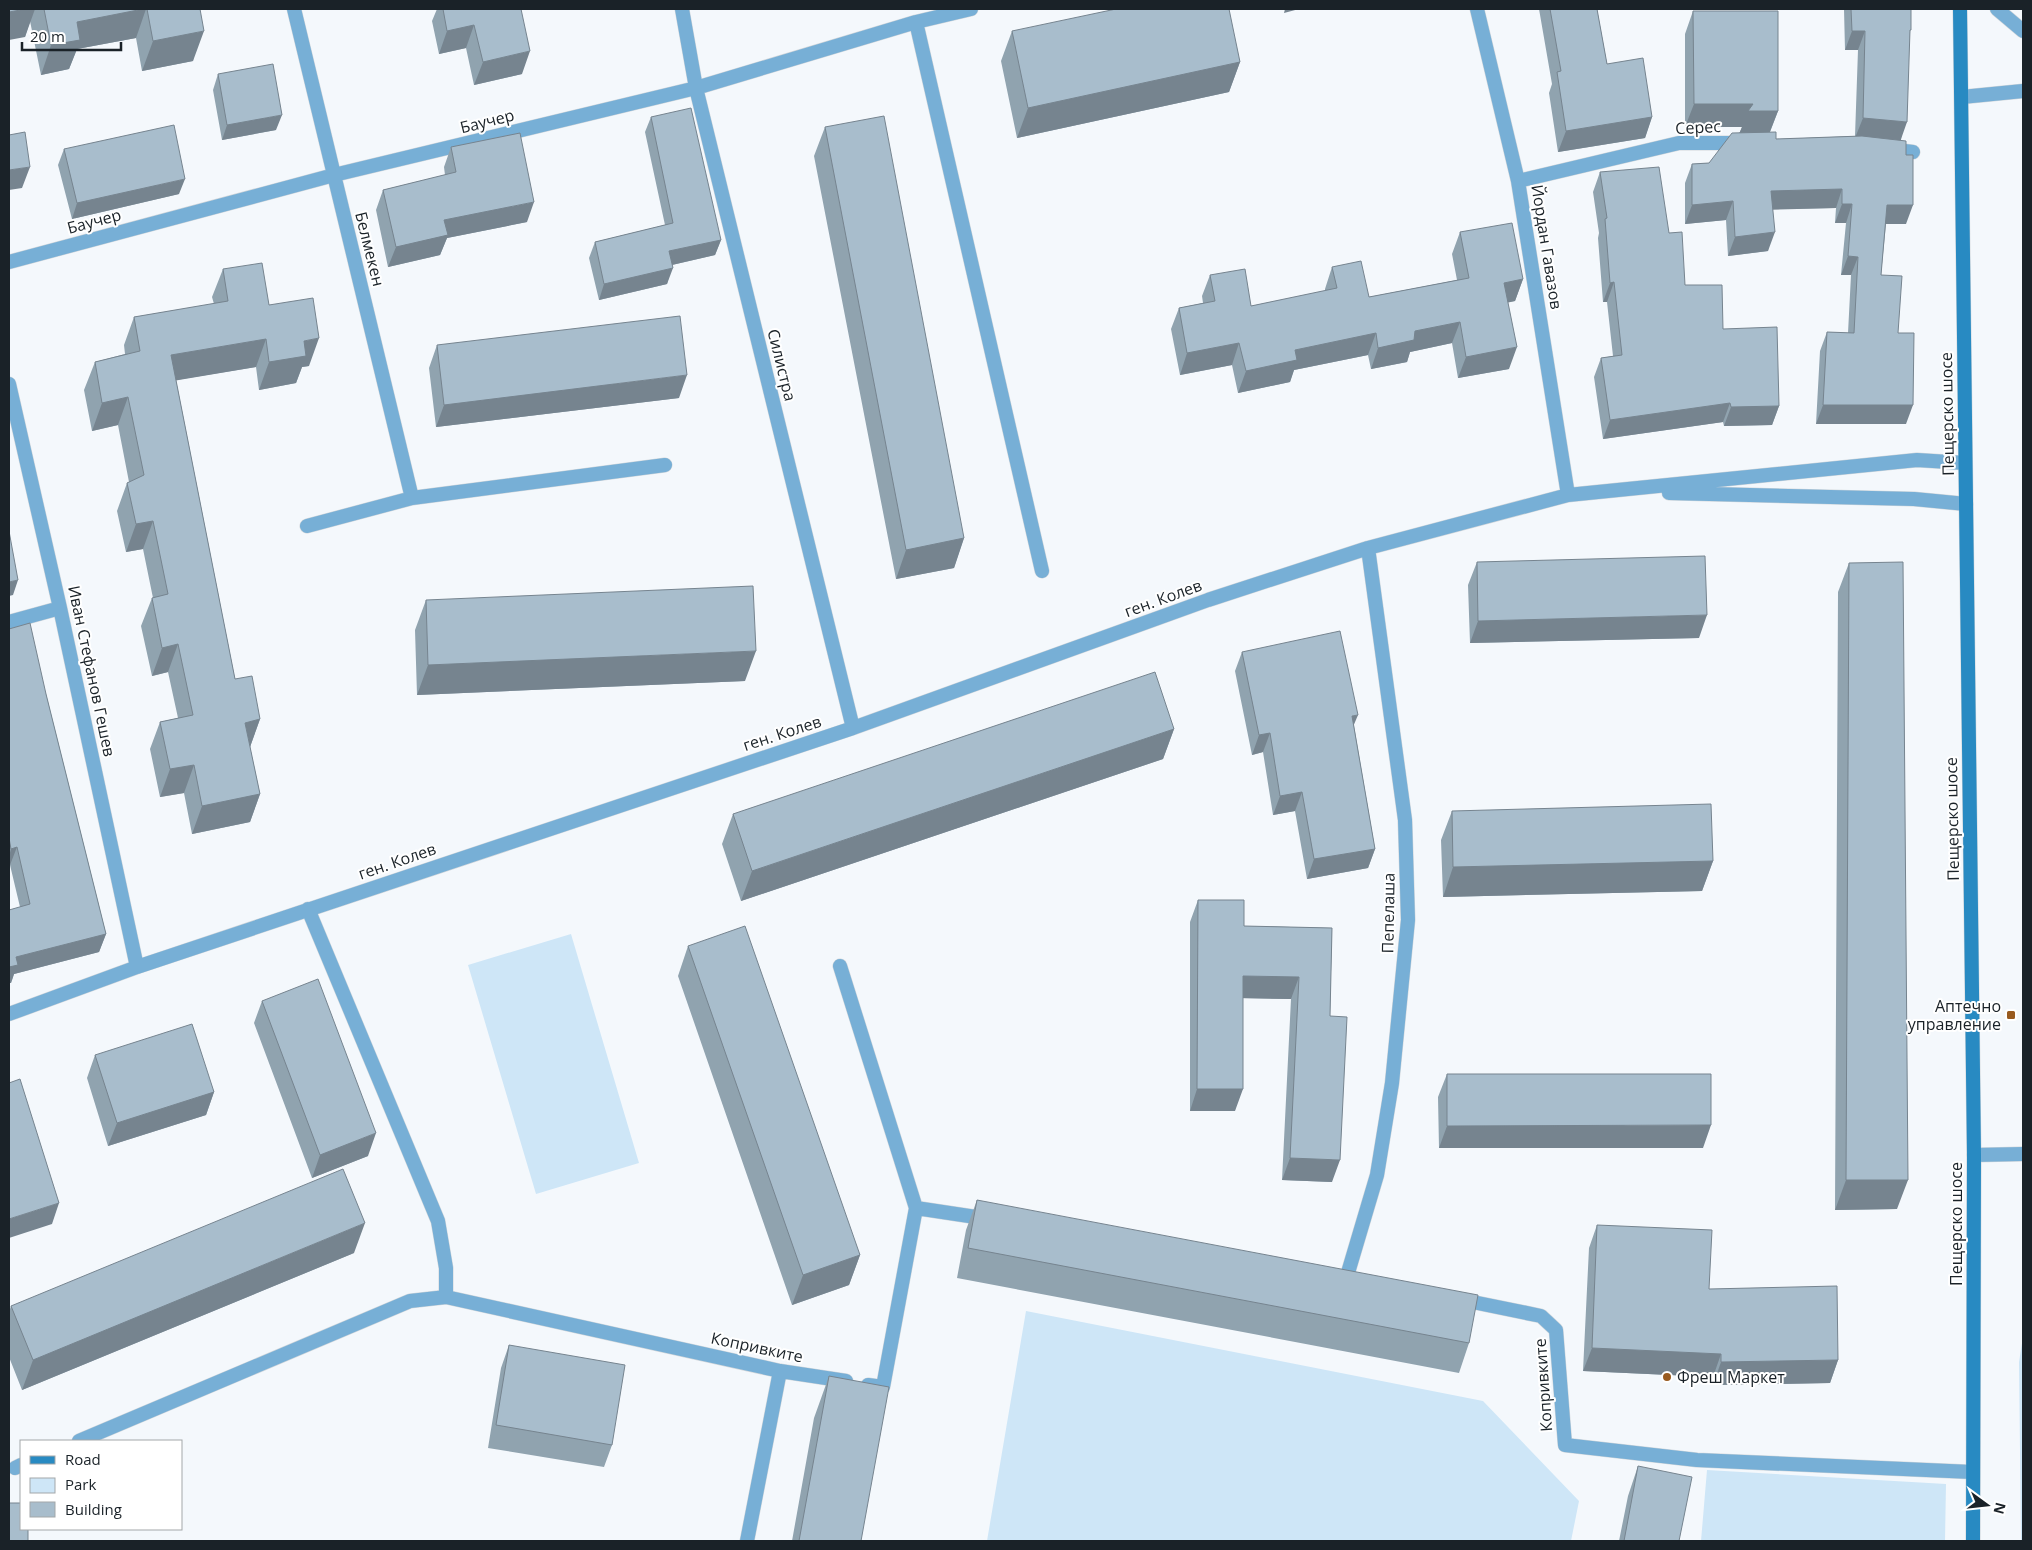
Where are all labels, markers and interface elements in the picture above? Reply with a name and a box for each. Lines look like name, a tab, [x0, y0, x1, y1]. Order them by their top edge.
scale bar	[22, 20, 121, 52]
text: 20 m	[30, 26, 65, 46]
street label: Баучер	[458, 104, 516, 138]
street label: Серес	[1675, 115, 1722, 139]
street label: Йордан Гавазов	[1526, 183, 1568, 311]
street label: Баучер	[64, 203, 124, 239]
street label: Белмекен	[350, 209, 390, 289]
street label: Силистра	[762, 327, 802, 403]
street label: Пещерско шосе	[1935, 352, 1959, 476]
street label: ген. Колев	[1121, 574, 1205, 622]
street label: Иван Стефанов Гешев	[63, 583, 121, 759]
street label: ген. Колев	[740, 710, 824, 756]
street label: Пещерско шосе	[1940, 757, 1964, 881]
street label: ген. Колев	[355, 837, 439, 885]
street label: Пепелаша	[1376, 872, 1400, 954]
place label: Аптечно управление	[1908, 995, 2001, 1035]
marker: Аптечно управление	[2005, 1009, 2017, 1021]
street label: Пещерско шосе	[1945, 1162, 1967, 1286]
street label: Копривките	[709, 1327, 805, 1367]
street label: Копривките	[1529, 1338, 1557, 1432]
place label: Фреш Маркет	[1677, 1366, 1785, 1388]
marker: Фреш Маркет	[1661, 1371, 1673, 1383]
legend	[20, 1440, 182, 1530]
text: Road	[65, 1449, 101, 1469]
text: Park	[65, 1474, 96, 1494]
north arrow	[1962, 1480, 2012, 1530]
text: Building	[65, 1499, 122, 1519]
text: N	[1989, 1501, 2011, 1516]

